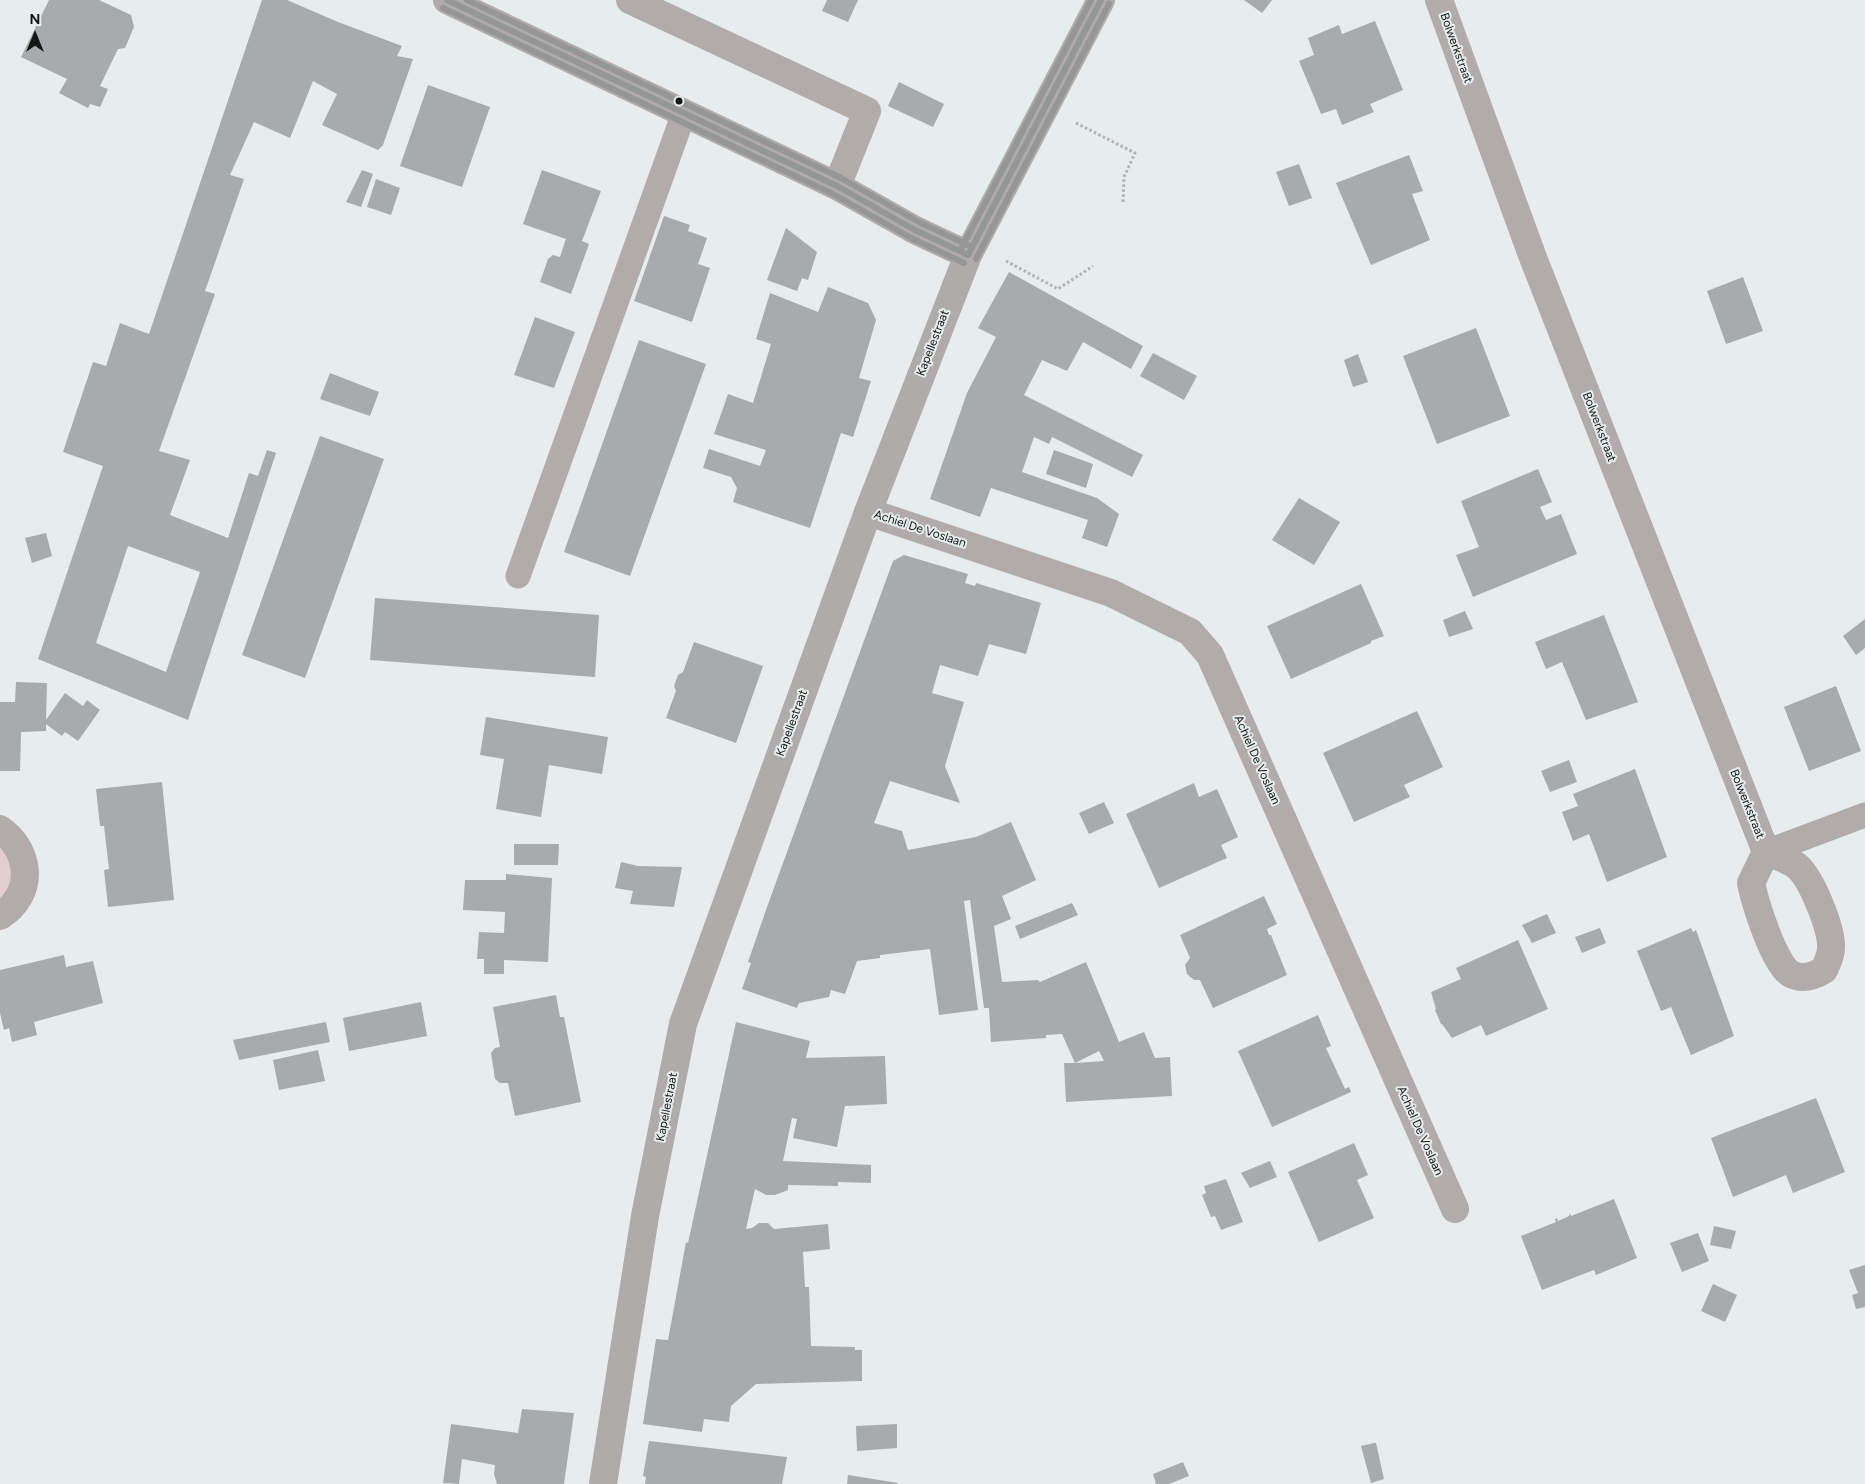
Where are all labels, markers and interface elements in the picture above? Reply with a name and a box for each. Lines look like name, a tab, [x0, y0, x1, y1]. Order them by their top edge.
north arrow	[10, 10, 60, 60]
text: N	[30, 11, 40, 28]
street label: Bolwerkstraat	[1437, 11, 1475, 85]
unlabelled marker	[674, 96, 684, 106]
street label: Kapellestraat	[914, 308, 952, 378]
street label: Bolwerkstraat	[1579, 390, 1619, 464]
street label: Achiel De Voslaan	[872, 507, 968, 551]
street label: Kapellestraat	[773, 688, 811, 758]
street label: Achiel De Voslaan	[1231, 713, 1283, 807]
street label: Bolwerkstraat	[1727, 767, 1767, 841]
street label: Kapellestraat	[653, 1071, 681, 1143]
street label: Achiel De Voslaan	[1394, 1084, 1446, 1178]

